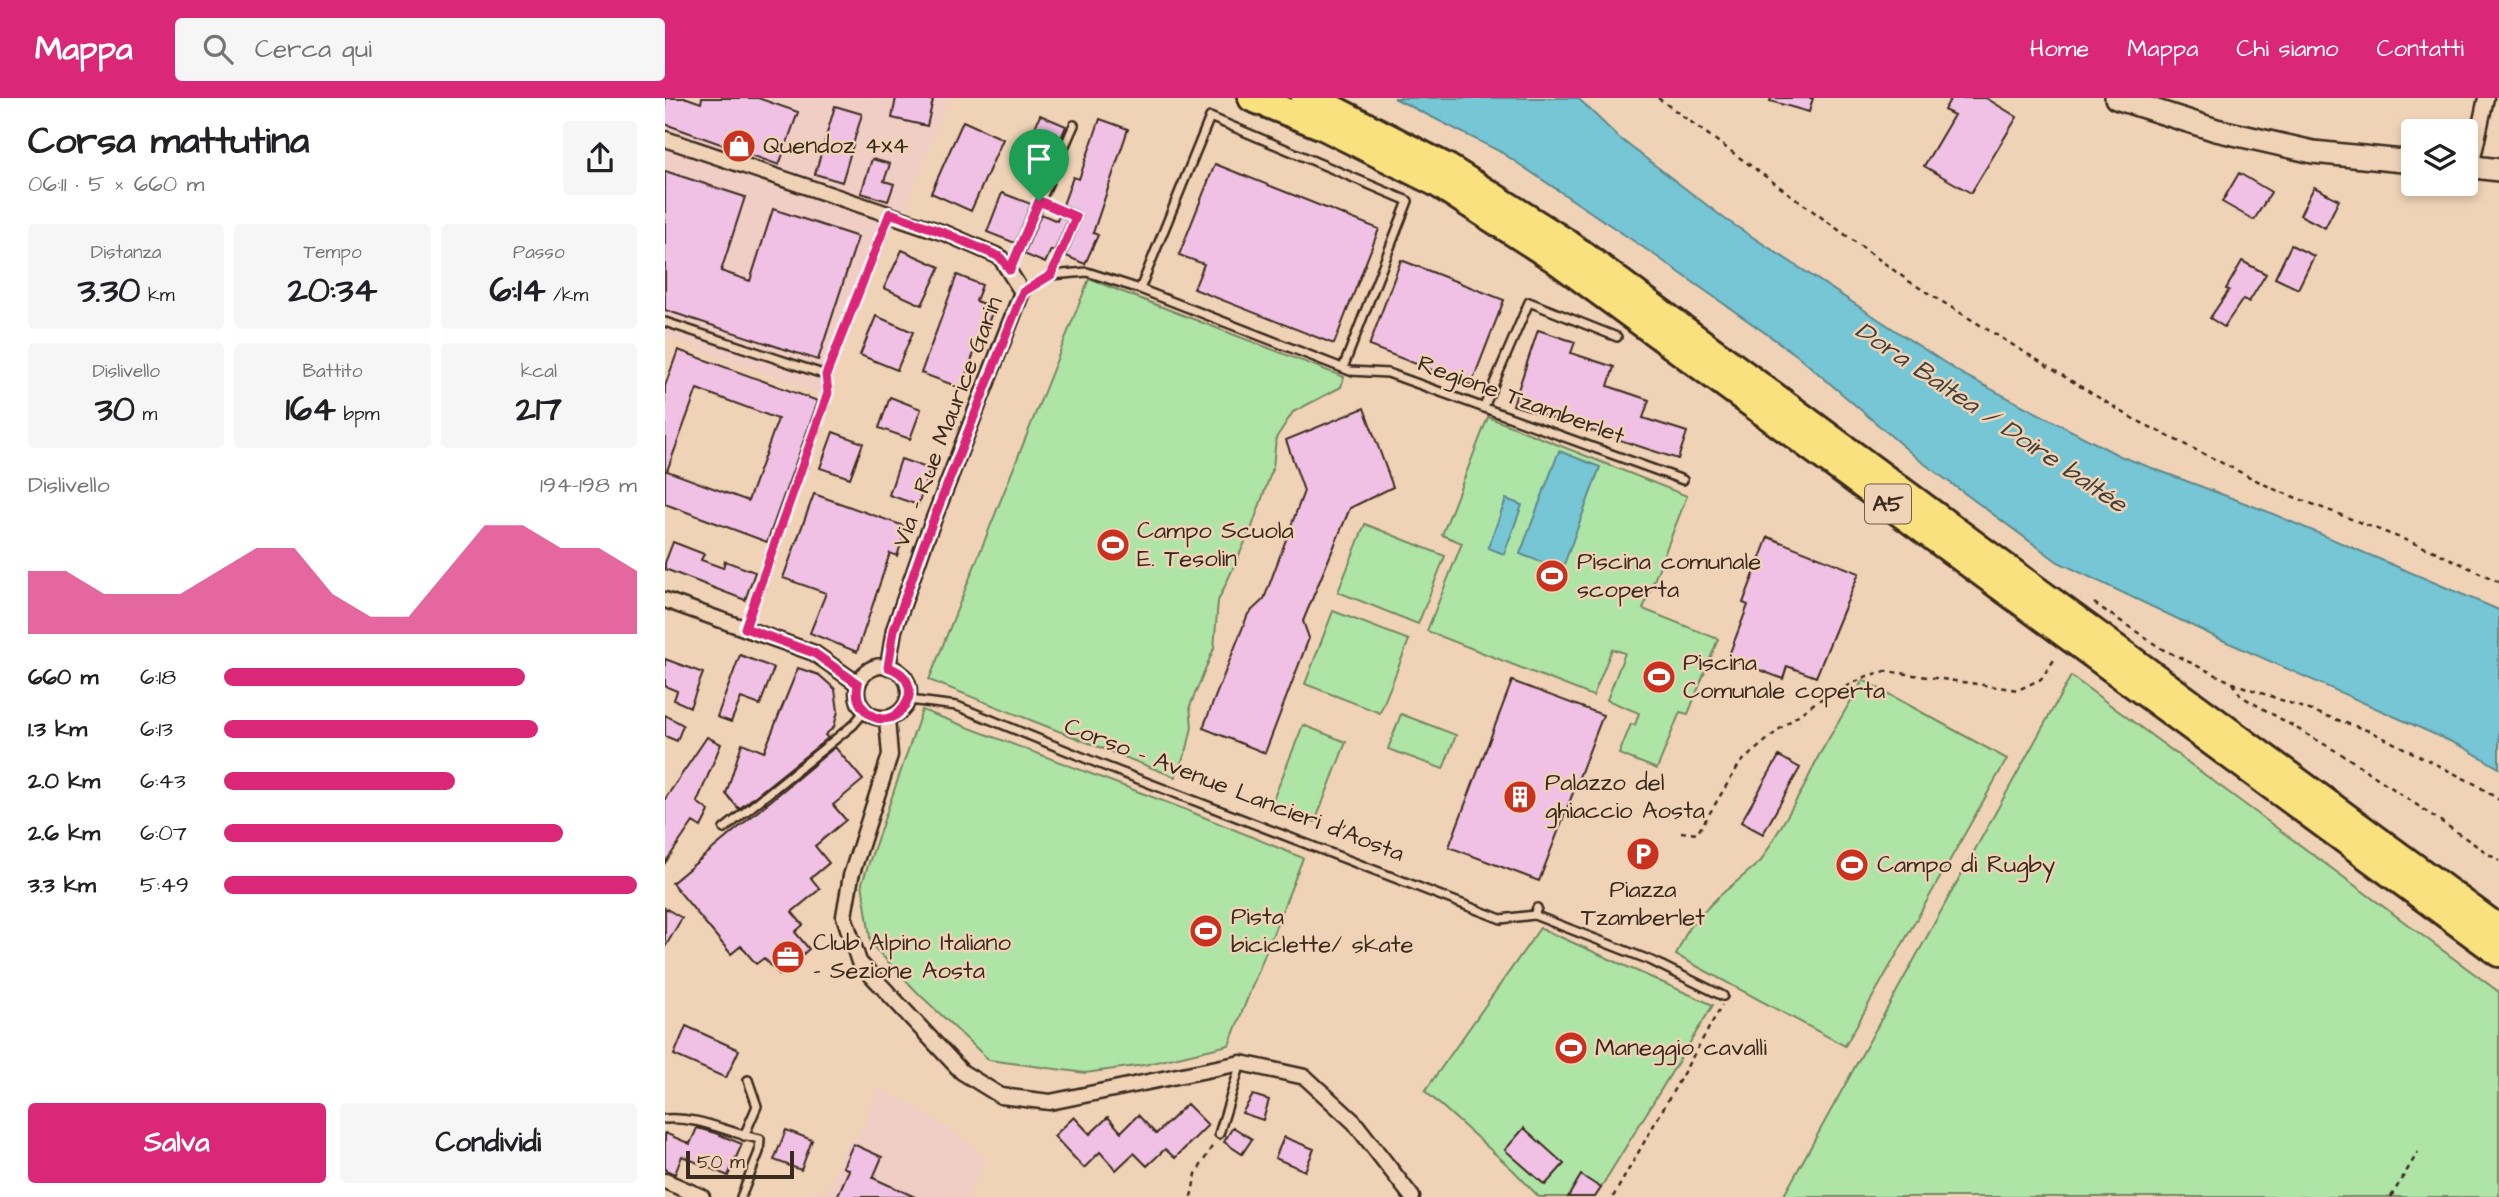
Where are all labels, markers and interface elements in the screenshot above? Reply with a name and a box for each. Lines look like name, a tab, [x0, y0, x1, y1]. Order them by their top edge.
search box	[175, 18, 665, 81]
text: Mappa	[35, 26, 133, 72]
icon: search	[199, 30, 237, 68]
text: Cerca qui	[255, 31, 372, 67]
text: Home	[2030, 32, 2089, 66]
text: Mappa	[2127, 32, 2198, 66]
text: Chi siamo	[2236, 32, 2339, 66]
text: Contatti	[2377, 32, 2464, 66]
text: Corsa mattutina	[28, 116, 309, 168]
map controls	[2401, 119, 2478, 196]
button: layers	[2401, 119, 2478, 196]
button: share	[563, 121, 637, 195]
shop icon: Quendoz 4x4	[720, 127, 758, 165]
place label: Quendoz 4x4	[763, 129, 909, 163]
pin	[1009, 129, 1069, 201]
icon: arrive	[1020, 140, 1058, 178]
text: 06:11 · 5 × 660 m	[28, 168, 204, 200]
text: Distanza	[91, 239, 161, 266]
text: Tempo	[303, 239, 362, 266]
text: Passo	[513, 239, 565, 266]
text: 3.30	[78, 266, 140, 315]
text: 20:34	[288, 266, 377, 315]
text: 6:14	[489, 266, 546, 315]
text: km	[140, 282, 175, 309]
text: /km	[546, 282, 588, 309]
street label: Via - Rue Maurice Garin	[884, 292, 1012, 552]
water label: Dora Baltea / Doire baltée	[1848, 312, 2136, 523]
street label: Regione Tzamberlet	[1412, 347, 1630, 454]
text: Dislivello	[92, 358, 160, 385]
text: Battito	[303, 358, 362, 385]
text: kcal	[521, 358, 557, 385]
text: 30	[95, 385, 135, 434]
text: 164	[286, 385, 336, 434]
text: 217	[516, 385, 562, 434]
text: m	[135, 401, 157, 428]
text: bpm	[336, 401, 379, 428]
text: Dislivello	[28, 469, 110, 501]
text: 194–198 m	[540, 469, 637, 501]
road number: A5	[1865, 484, 1911, 524]
place label: Campo Scuola E. Tesolin	[1137, 514, 1294, 576]
sports icon: Campo Scuola E. Tesolin	[1094, 526, 1132, 564]
place label: Piscina comunale scoperta	[1577, 545, 1761, 607]
sports icon: Piscina comunale scoperta	[1533, 557, 1571, 595]
place label: Piscina Comunale coperta	[1683, 646, 1885, 708]
sports icon: Piscina Comunale coperta	[1640, 658, 1678, 696]
text: 660 m	[28, 661, 98, 693]
text: 6:18	[140, 661, 176, 693]
street label: Corso - Avenue Lancieri d'Aosta	[1059, 709, 1409, 871]
text: 1.3 km	[28, 713, 87, 745]
text: 6:13	[140, 713, 173, 745]
text: 2.0 km	[28, 765, 100, 797]
text: 6:43	[140, 765, 186, 797]
place label: Palazzo del ghiaccio Aosta	[1545, 766, 1705, 829]
building icon: Palazzo del ghiaccio Aosta	[1501, 778, 1539, 816]
text: 2.6 km	[28, 817, 100, 849]
text: 6:07	[140, 817, 187, 849]
parking icon: Piazza Tzamberlet	[1624, 835, 1662, 873]
sports icon: Campo di Rugby	[1833, 846, 1871, 884]
place label: Campo di Rugby	[1877, 848, 2055, 883]
text: 3.3 km	[28, 869, 96, 901]
text: 5:49	[140, 869, 189, 901]
place label: Piazza Tzamberlet	[1581, 873, 1705, 935]
place label: Pista biciclette/ skate	[1231, 900, 1414, 962]
sports icon: Pista biciclette/ skate	[1187, 912, 1225, 950]
place label: Club Alpino Italiano - Sezione Aosta	[813, 926, 1011, 988]
office icon: Club Alpino Italiano - Sezione Aosta	[769, 938, 807, 976]
sports icon: Maneggio cavalli	[1552, 1029, 1590, 1067]
place label: Maneggio cavalli	[1595, 1031, 1767, 1066]
button: Salva	[28, 1103, 326, 1183]
button: Condividi	[340, 1103, 637, 1183]
scale bar	[686, 1148, 795, 1180]
text: 50 m	[697, 1149, 745, 1176]

